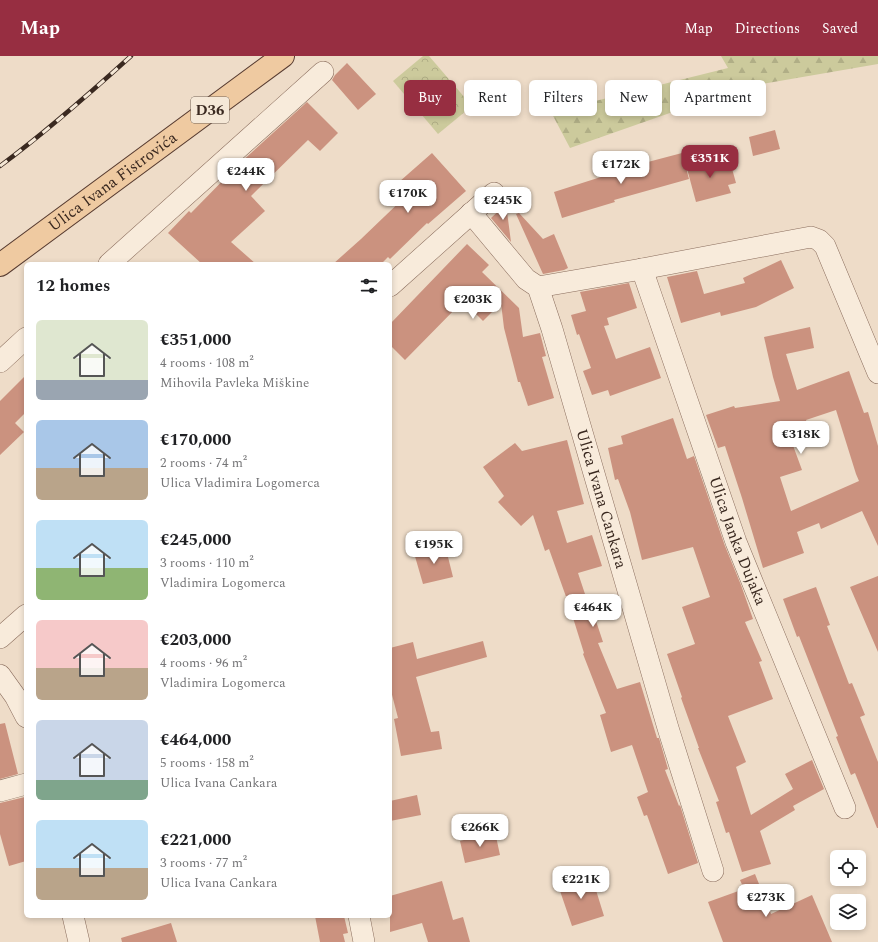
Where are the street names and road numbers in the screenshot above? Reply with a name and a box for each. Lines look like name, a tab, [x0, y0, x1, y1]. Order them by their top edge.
road number: D36	[191, 97, 229, 123]
street label: Ulica Ivana Fistrovića	[43, 126, 182, 238]
street label: Ulica Ivana Cankara	[570, 426, 633, 572]
street label: Ulica Janka Dujaka	[702, 473, 773, 609]

